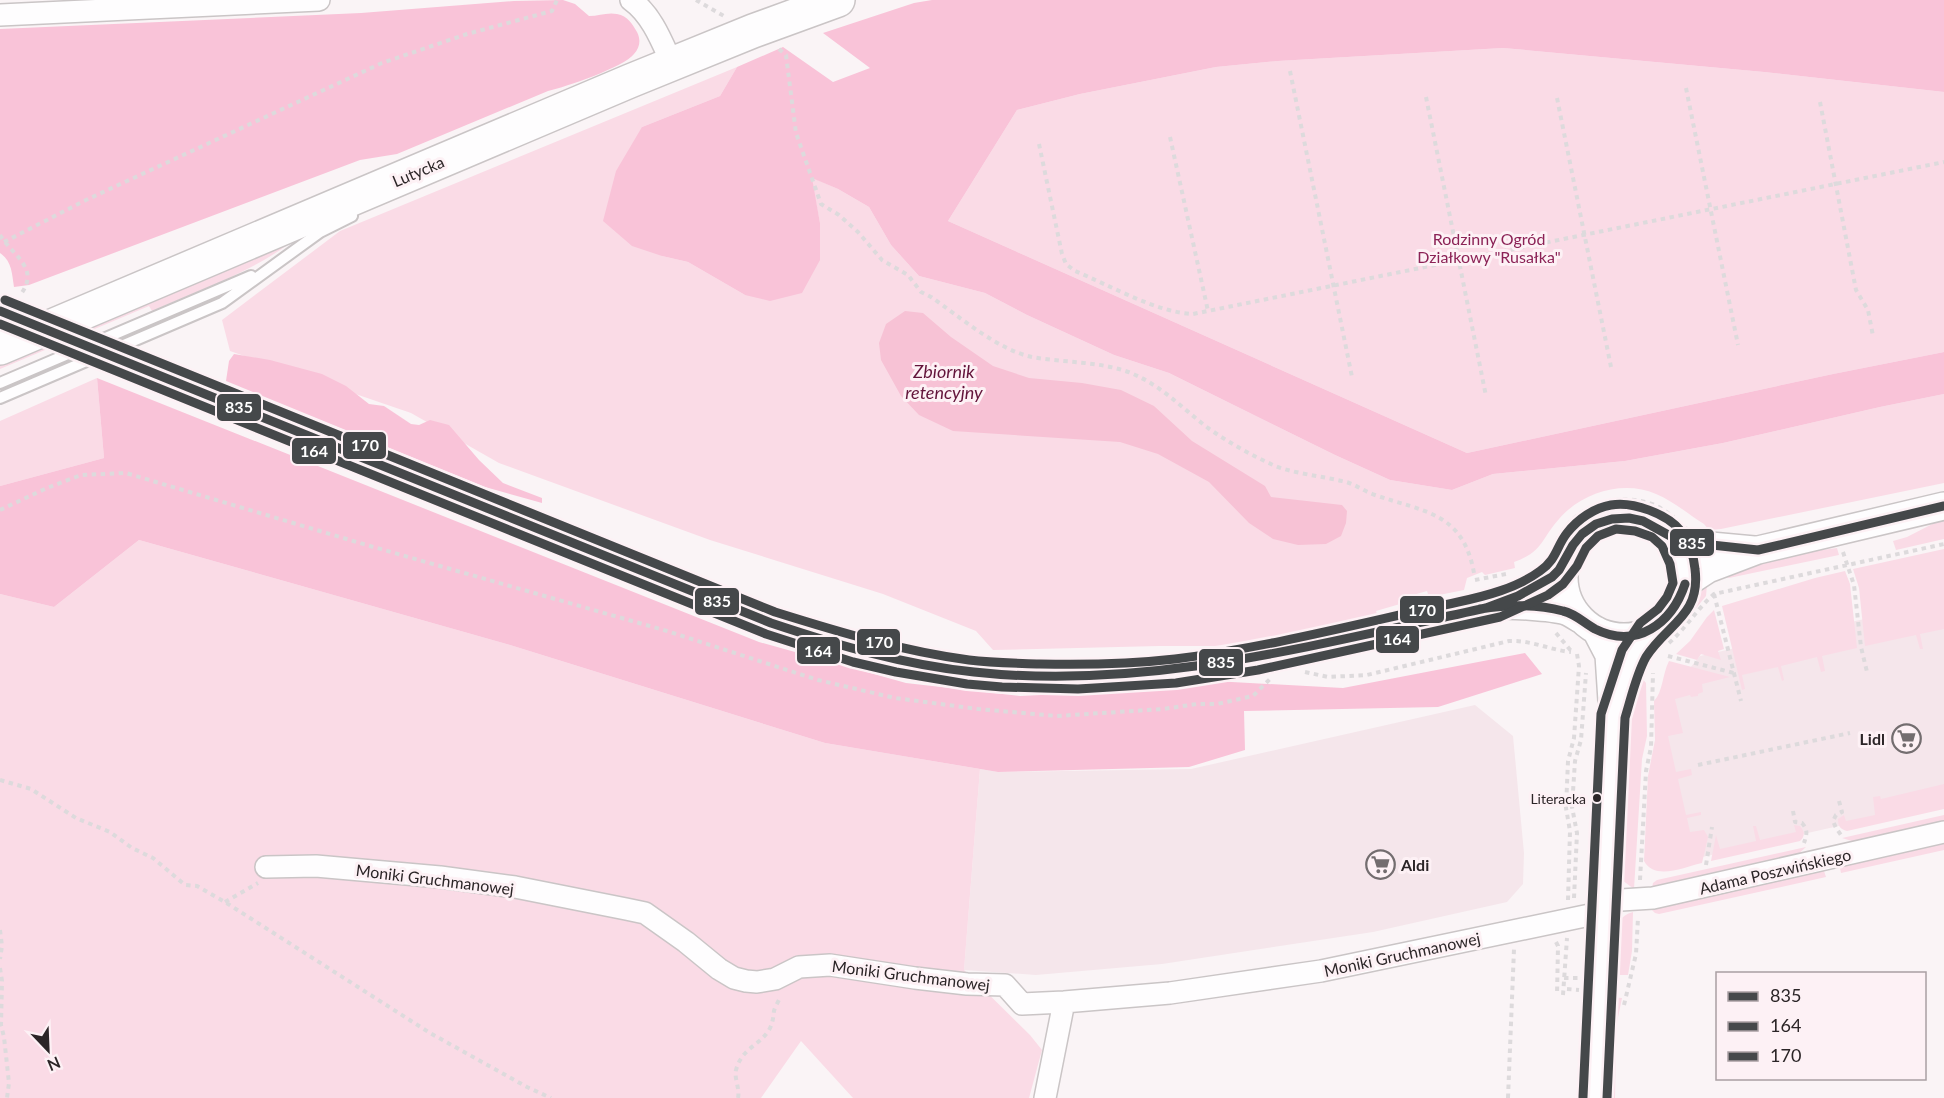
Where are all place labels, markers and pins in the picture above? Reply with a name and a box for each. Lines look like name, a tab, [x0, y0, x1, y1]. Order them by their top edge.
supermarket icon: Lidl	[1890, 722, 1922, 754]
place label: Lidl	[1860, 729, 1885, 748]
place label: Literacka	[1530, 790, 1586, 807]
marker: Literacka	[1591, 792, 1603, 804]
supermarket icon: Aldi	[1364, 848, 1396, 880]
place label: Aldi	[1400, 855, 1429, 874]

